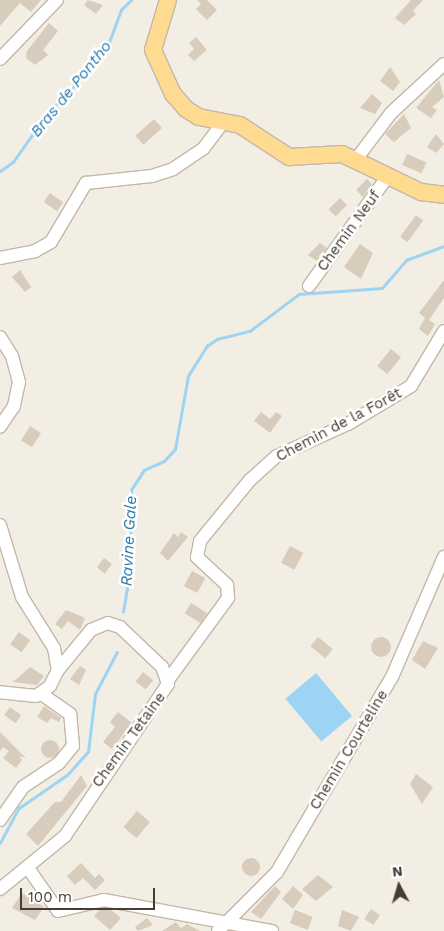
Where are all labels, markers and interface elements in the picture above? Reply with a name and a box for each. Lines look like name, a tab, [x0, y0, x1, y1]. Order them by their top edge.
water label: Bras de Pontho	[26, 37, 116, 141]
street label: Chemin Neuf	[314, 187, 384, 275]
street label: Chemin de la Forêt	[273, 384, 405, 466]
water label: Ravine Gale	[117, 495, 141, 587]
street label: Chemin Courteline	[306, 687, 392, 813]
street label: Chemin Tetaine	[88, 689, 170, 791]
north arrow	[374, 861, 424, 911]
text: N	[391, 863, 403, 880]
scale bar	[22, 878, 158, 910]
text: 100 m	[28, 888, 72, 906]

